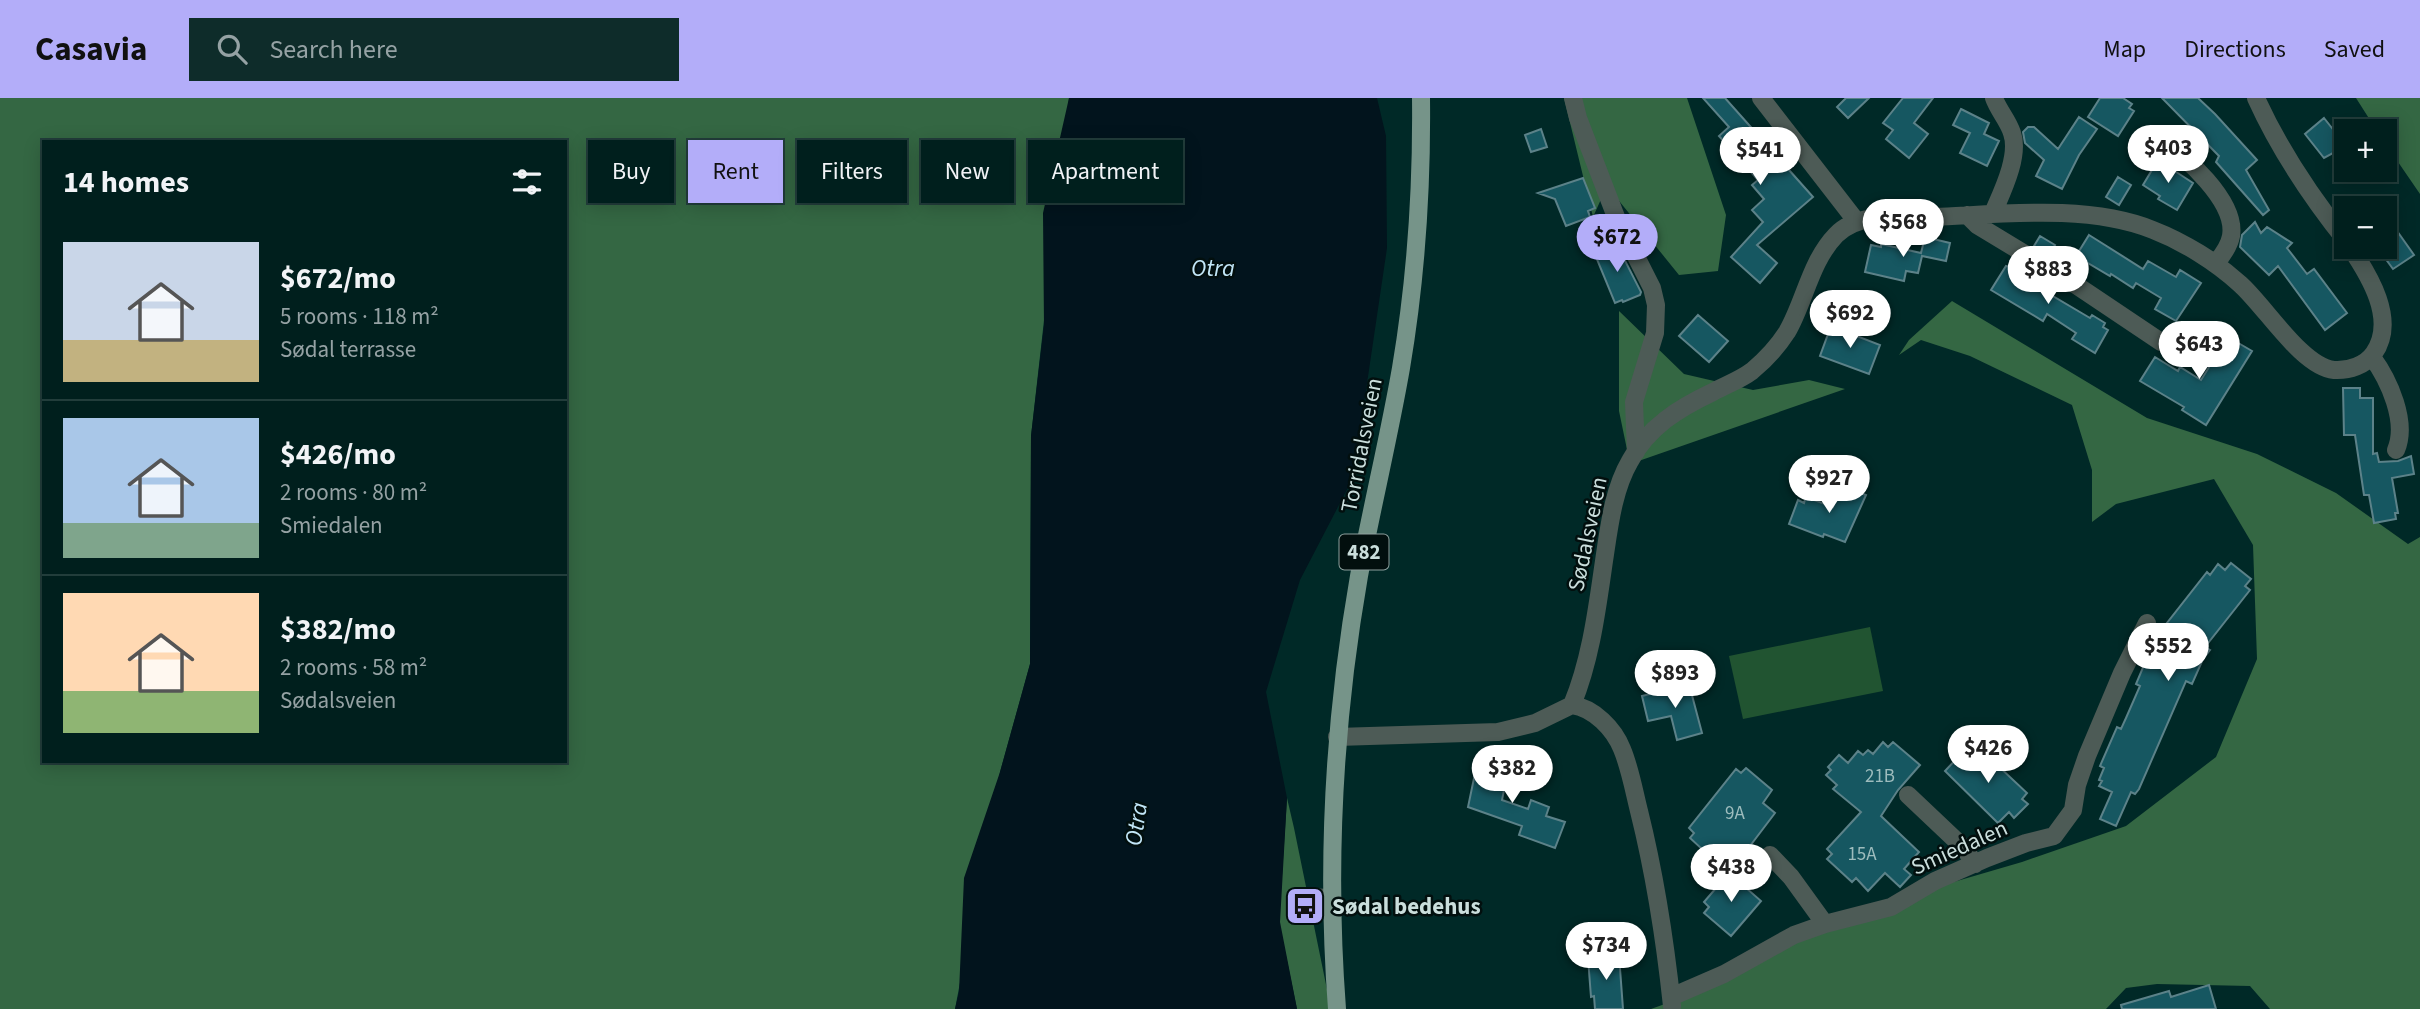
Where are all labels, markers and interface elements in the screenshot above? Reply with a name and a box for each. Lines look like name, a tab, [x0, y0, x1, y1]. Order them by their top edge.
search box	[189, 18, 679, 81]
text: Casavia	[35, 26, 147, 73]
icon: search	[213, 30, 251, 68]
text: Search here	[269, 31, 398, 68]
text: Map	[2103, 32, 2146, 67]
text: Directions	[2184, 32, 2286, 67]
text: Saved	[2324, 32, 2385, 67]
map controls	[2334, 119, 2397, 259]
button: +	[2334, 119, 2397, 182]
pin: $403	[2127, 126, 2209, 185]
pin: $541	[1719, 127, 1801, 187]
text: $403	[2144, 131, 2192, 164]
text: $541	[1736, 133, 1784, 166]
chip: Buy	[588, 140, 674, 203]
chip: Rent	[688, 140, 783, 203]
chip: Filters	[797, 140, 907, 203]
chip: New	[921, 140, 1014, 203]
chip: Apartment	[1028, 140, 1183, 203]
text: 14 homes	[63, 161, 189, 204]
icon: filters	[508, 163, 546, 201]
button: −	[2334, 196, 2397, 259]
pin: $568	[1862, 200, 1944, 259]
text: $568	[1879, 205, 1927, 238]
pin: $672	[1576, 214, 1658, 274]
text: $672	[1593, 220, 1641, 253]
pin: $883	[2007, 246, 2089, 306]
water label: Otra	[1191, 251, 1235, 286]
text: $883	[2024, 252, 2072, 285]
text: $672/mo	[280, 257, 396, 300]
icon: home	[119, 270, 203, 354]
pin: $692	[1809, 290, 1891, 350]
text: $692	[1826, 296, 1874, 329]
text: 5 rooms · 118 m²	[280, 300, 439, 333]
pin: $643	[2158, 322, 2240, 381]
text: $643	[2175, 327, 2223, 360]
text: Sødal terrasse	[280, 333, 416, 366]
street label: Torridalsveien	[1332, 375, 1391, 515]
text: $426/mo	[280, 433, 396, 476]
icon: home	[119, 446, 203, 530]
pin: $927	[1788, 456, 1870, 515]
text: $927	[1805, 461, 1853, 494]
street label: Sødalsveien	[1559, 474, 1616, 594]
text: 2 rooms · 80 m²	[280, 476, 427, 509]
text: Smiedalen	[280, 509, 383, 542]
road number: 482	[1340, 534, 1388, 570]
text: $382/mo	[280, 608, 396, 651]
icon: home	[119, 621, 203, 705]
pin: $552	[2127, 624, 2209, 683]
text: $552	[2144, 629, 2192, 662]
pin: $893	[1634, 650, 1716, 710]
text: 2 rooms · 58 m²	[280, 651, 427, 684]
text: $893	[1651, 656, 1699, 689]
text: Sødalsveien	[280, 684, 396, 717]
pin: $426	[1947, 726, 2029, 785]
text: $426	[1964, 731, 2012, 764]
pin: $382	[1471, 746, 1553, 805]
text: $382	[1488, 751, 1536, 784]
house number: 21B	[1865, 763, 1895, 790]
water label: Otra	[1116, 800, 1157, 848]
house number: 9A	[1725, 800, 1746, 827]
street label: Smiedalen	[1906, 812, 2013, 883]
house number: 15A	[1847, 841, 1877, 868]
pin: $438	[1690, 844, 1772, 904]
text: $438	[1707, 850, 1755, 883]
bus stop icon: Sødal bedehus	[1284, 885, 1326, 927]
place label: Sødal bedehus	[1332, 890, 1481, 923]
pin: $734	[1565, 922, 1647, 982]
text: $734	[1582, 928, 1630, 961]

